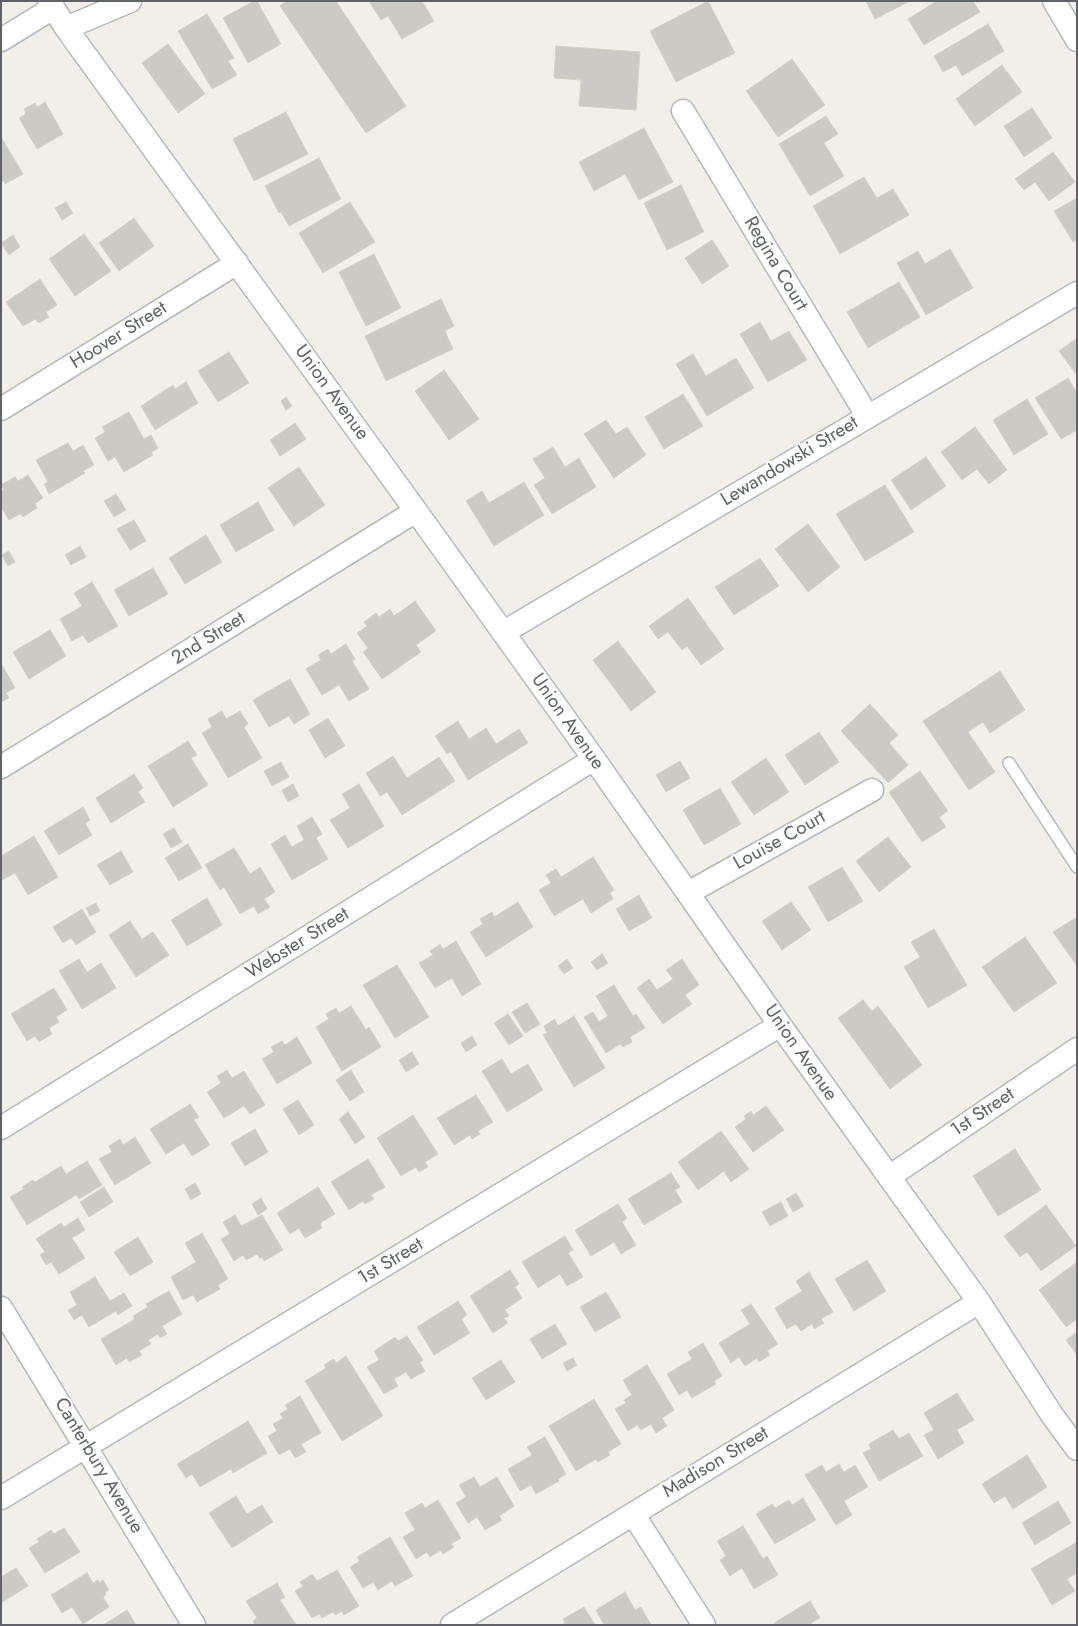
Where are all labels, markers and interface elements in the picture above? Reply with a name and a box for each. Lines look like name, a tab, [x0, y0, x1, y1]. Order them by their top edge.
street label: Regina Court	[738, 213, 812, 315]
street label: Hoover Street	[67, 297, 171, 375]
street label: Union Avenue	[289, 341, 373, 445]
street label: Lewandowski Street	[717, 412, 863, 512]
street label: 2nd Street	[168, 607, 250, 671]
street label: Union Avenue	[526, 670, 608, 774]
street label: Louise Court	[730, 806, 830, 876]
street label: Webster Street	[242, 903, 354, 985]
street label: Union Avenue	[759, 1001, 841, 1105]
street label: 1st Street	[947, 1083, 1019, 1143]
street label: 1st Street	[354, 1234, 428, 1290]
street label: Canterbury Avenue	[49, 1394, 147, 1538]
street label: Madison Street	[659, 1422, 773, 1504]

